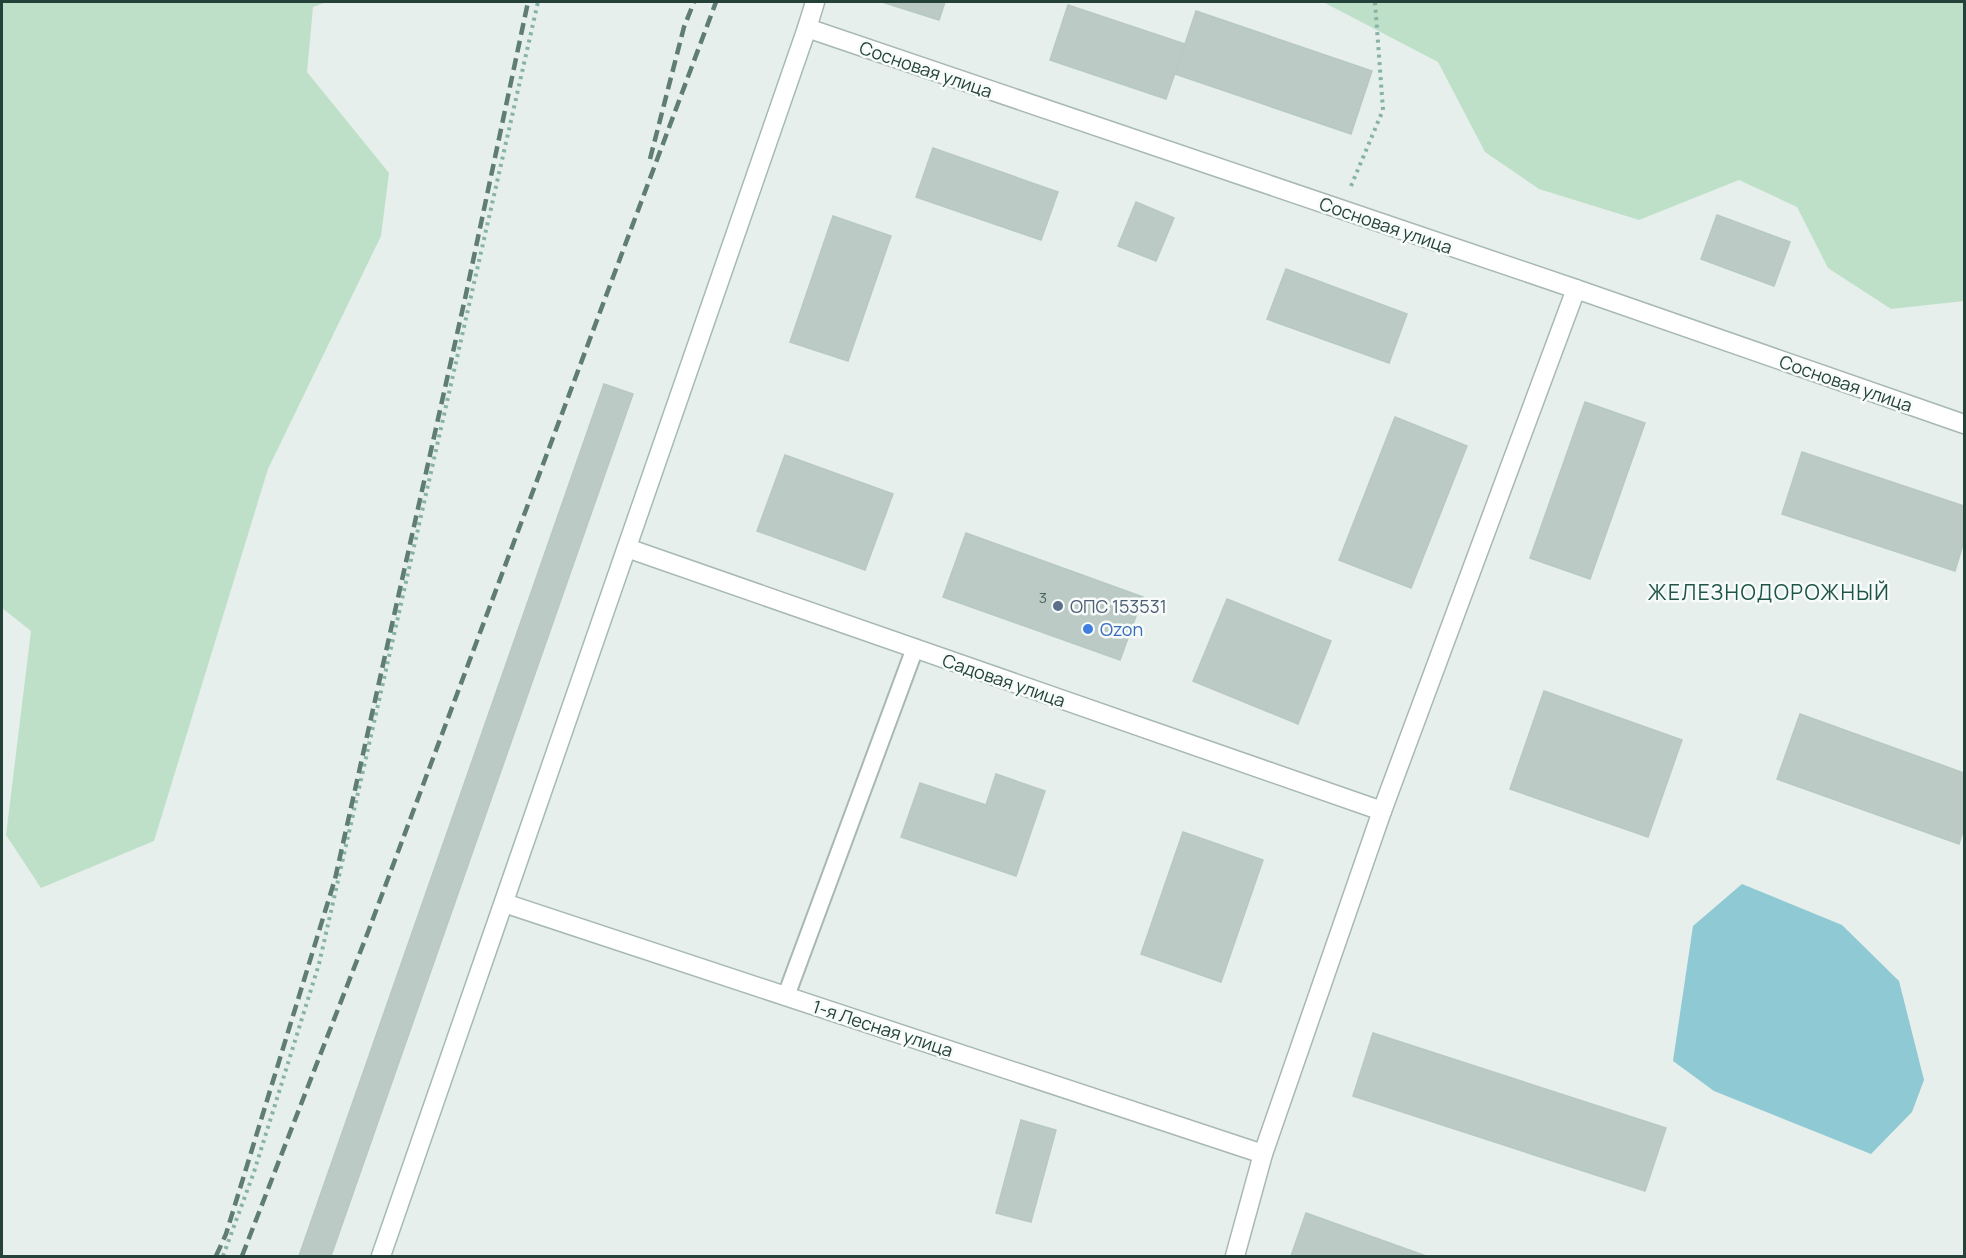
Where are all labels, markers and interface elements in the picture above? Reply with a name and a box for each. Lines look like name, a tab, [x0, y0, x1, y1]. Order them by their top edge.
street label: Сосновая улица	[856, 35, 996, 103]
street label: Сосновая улица	[1316, 191, 1456, 259]
street label: Сосновая улица	[1776, 349, 1916, 417]
district label: ЖЕЛЕЗНОДОРОЖНЫЙ	[1648, 578, 1890, 606]
house number: 3	[1039, 587, 1047, 608]
place label: ОПС 153531	[1070, 594, 1167, 618]
marker: ОПС 153531	[1051, 599, 1065, 613]
place label: Ozon	[1100, 617, 1143, 641]
marker: Ozon	[1081, 622, 1095, 636]
street label: Садовая улица	[939, 648, 1069, 712]
street label: 1-я Лесная улица	[810, 994, 956, 1062]

